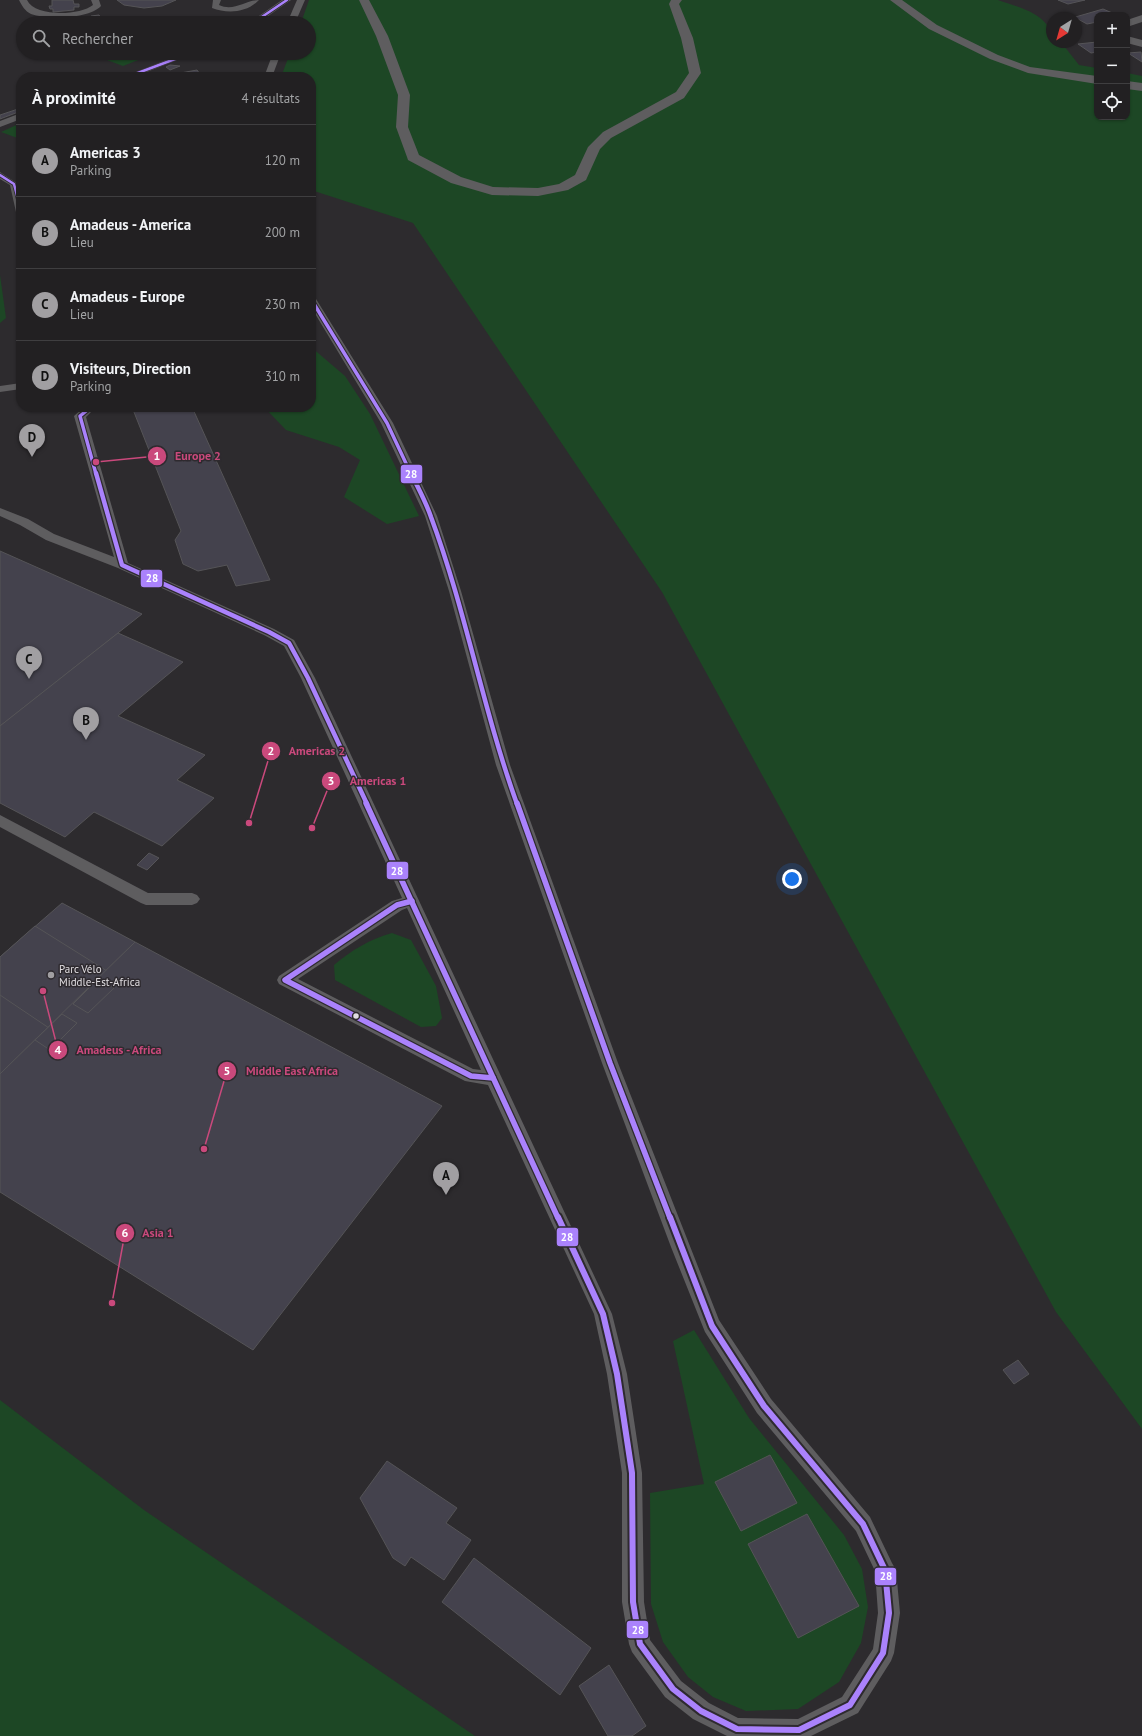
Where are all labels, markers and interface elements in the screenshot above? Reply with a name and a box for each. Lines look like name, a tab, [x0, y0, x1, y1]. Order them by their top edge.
north arrow	[1046, 12, 1082, 48]
map controls	[1094, 12, 1130, 120]
button: +	[1094, 12, 1130, 48]
search box	[16, 16, 316, 60]
icon: search	[30, 27, 52, 49]
text: Rechercher	[62, 29, 133, 48]
button: −	[1094, 48, 1130, 84]
button: locate	[1094, 84, 1130, 120]
text: À proximité	[32, 87, 116, 109]
text: 4 résultats	[241, 90, 300, 107]
text: Americas 3	[70, 143, 141, 162]
text: A	[41, 152, 49, 169]
text: 120 m	[265, 152, 300, 169]
text: Parking	[70, 162, 111, 179]
text: Amadeus - America	[70, 215, 191, 234]
text: B	[41, 224, 49, 241]
text: 200 m	[265, 224, 300, 241]
text: Lieu	[70, 234, 94, 251]
text: Amadeus - Europe	[70, 287, 185, 306]
text: C	[41, 296, 49, 313]
text: 230 m	[265, 296, 300, 313]
text: Lieu	[70, 306, 94, 323]
text: Visiteurs, Direction	[70, 359, 191, 378]
text: D	[41, 368, 49, 385]
text: 310 m	[265, 368, 300, 385]
text: Parking	[70, 378, 111, 395]
pin: D	[19, 424, 45, 457]
callout: Europe 2	[147, 444, 229, 468]
text: 1	[154, 448, 160, 463]
text: Europe 2	[175, 448, 221, 463]
line badge: 28	[400, 464, 423, 484]
text: 28	[405, 467, 417, 481]
line badge: 28	[140, 569, 163, 588]
text: 28	[146, 571, 158, 585]
pin: C	[16, 646, 42, 679]
pin: B	[73, 707, 99, 740]
callout: Americas 2	[261, 739, 354, 763]
text: 2	[268, 743, 274, 758]
text: Americas 2	[289, 743, 345, 758]
callout: Americas 1	[321, 769, 414, 793]
text: 3	[328, 773, 334, 788]
text: Americas 1	[350, 773, 406, 788]
line badge: 28	[386, 861, 409, 880]
text: 28	[391, 864, 403, 878]
your location	[782, 869, 802, 889]
place label: Parc Vélo Middle-Est-Africa	[59, 962, 140, 989]
marker: Parc Vélo Middle-Est-Africa	[46, 970, 56, 980]
unlabelled marker	[351, 1011, 361, 1021]
callout: Amadeus - Africa	[48, 1038, 171, 1062]
text: 4	[55, 1042, 62, 1057]
text: Amadeus - Africa	[76, 1042, 162, 1057]
callout: Middle East Africa	[217, 1059, 346, 1083]
text: 5	[224, 1063, 230, 1078]
text: Middle East Africa	[246, 1063, 338, 1078]
pin: A	[433, 1162, 459, 1195]
callout: Asia 1	[115, 1221, 182, 1245]
text: 6	[122, 1225, 129, 1240]
text: Asia 1	[142, 1225, 174, 1240]
line badge: 28	[556, 1227, 579, 1247]
text: 28	[561, 1230, 573, 1244]
line badge: 28	[874, 1567, 897, 1586]
text: 28	[880, 1569, 892, 1583]
line badge: 28	[626, 1620, 649, 1639]
text: 28	[632, 1623, 644, 1637]

